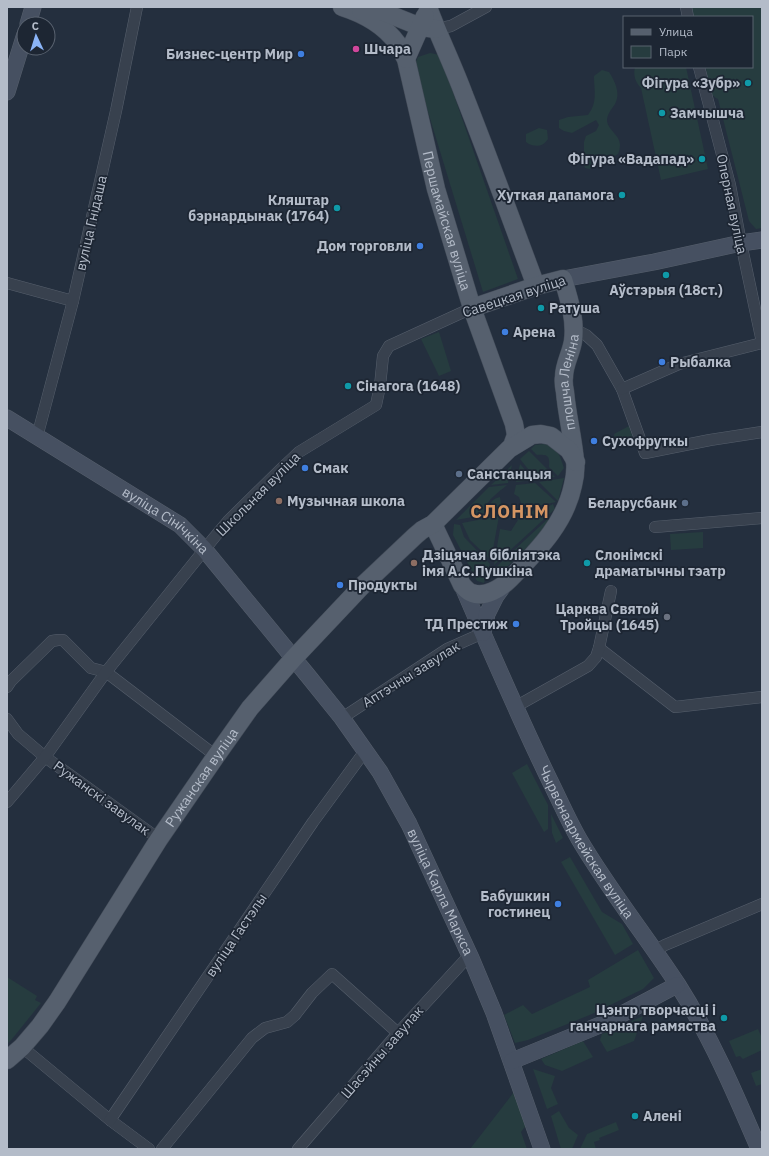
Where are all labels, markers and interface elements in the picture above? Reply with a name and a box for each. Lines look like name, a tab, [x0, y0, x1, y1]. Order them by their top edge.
north arrow	[16, 16, 56, 56]
legend	[623, 16, 753, 68]
text: С	[31, 19, 39, 33]
text: Улица	[659, 24, 693, 39]
place label: Шчара	[364, 40, 411, 58]
marker: Шчара	[351, 44, 361, 54]
text: Парк	[659, 44, 688, 59]
place label: Бизнес-центр Мир	[166, 45, 293, 63]
marker: Бизнес-центр Мир	[296, 49, 306, 59]
place label: Фігура «Зубр»	[642, 74, 740, 92]
marker: Фігура «Зубр»	[743, 78, 753, 88]
place label: Замчышча	[670, 104, 744, 122]
marker: Замчышча	[657, 108, 667, 118]
street label: Першамайская вуліца	[419, 149, 475, 293]
place label: Фігура «Вадапад»	[568, 150, 694, 168]
street label: Оперная вуліца	[713, 152, 752, 256]
marker: Фігура «Вадапад»	[697, 154, 707, 164]
street label: вуліца Гнідаша	[71, 173, 111, 272]
place label: Хуткая дапамога	[497, 186, 614, 204]
marker: Хуткая дапамога	[617, 190, 627, 200]
place label: Кляштар бэрнардынак (1764)	[188, 191, 329, 225]
marker: Кляштар бэрнардынак (1764)	[332, 203, 342, 213]
place label: Дом торговли	[317, 237, 412, 255]
marker: Дом торговли	[415, 241, 425, 251]
marker: Аўстэрыя (18ст.)	[661, 270, 671, 280]
street label: Савецкая вуліца	[460, 271, 568, 321]
place label: Аўстэрыя (18ст.)	[609, 281, 723, 299]
place label: Ратуша	[549, 299, 600, 317]
marker: Ратуша	[536, 303, 546, 313]
place label: Арена	[513, 323, 556, 341]
marker: Арена	[500, 327, 510, 337]
street label: плошча Леніна	[554, 333, 583, 432]
place label: Рыбалка	[670, 353, 731, 371]
marker: Рыбалка	[657, 357, 667, 367]
place label: Сінагога (1648)	[356, 377, 460, 395]
marker: Сінагога (1648)	[343, 381, 353, 391]
place label: Сухофруткы	[602, 432, 688, 450]
marker: Сухофруткы	[589, 436, 599, 446]
street label: Школьная вуліца	[212, 448, 304, 540]
place label: Смак	[313, 459, 349, 477]
marker: Смак	[300, 463, 310, 473]
place label: Санстанцыя	[467, 465, 552, 483]
marker: Санстанцыя	[454, 469, 464, 479]
street label: вуліца Сінічкіна	[119, 483, 213, 558]
place label: Музычная школа	[287, 492, 405, 510]
place label: Беларусбанк	[588, 494, 677, 512]
marker: Музычная школа	[274, 496, 284, 506]
marker: Беларусбанк	[680, 498, 690, 508]
district label: СЛОНІМ	[470, 500, 550, 523]
place label: Дзіцячая бібліятэка імя А.С.Пушкіна	[422, 546, 561, 580]
place label: Слонімскі драматычны тэатр	[595, 546, 726, 580]
marker: Дзіцячая бібліятэка імя А.С.Пушкіна	[409, 558, 419, 568]
marker: Слонімскі драматычны тэатр	[582, 558, 592, 568]
place label: Продукты	[348, 576, 417, 594]
marker: Продукты	[335, 580, 345, 590]
place label: Царква Святой Тройцы (1645)	[555, 600, 659, 634]
marker: Царква Святой Тройцы (1645)	[662, 612, 672, 622]
place label: ТД Престиж	[425, 615, 508, 633]
marker: ТД Престиж	[511, 619, 521, 629]
street label: Аптэчны завулак	[359, 637, 463, 711]
street label: Ружанская вуліца	[161, 724, 242, 831]
street label: Ружанскі завулак	[50, 757, 154, 839]
street label: Чырвонаармейская вуліца	[535, 763, 638, 923]
street label: вуліца Карла Маркса	[403, 826, 478, 959]
place label: Бабушкин гостинец	[480, 887, 550, 921]
street label: вуліца Гастэлы	[201, 890, 271, 980]
marker: Бабушкин гостинец	[553, 899, 563, 909]
place label: Цэнтр творчасці і ганчарнага рамяства	[570, 1001, 716, 1035]
street label: Шасэйны завулак	[337, 1002, 427, 1102]
marker: Цэнтр творчасці і ганчарнага рамяства	[719, 1013, 729, 1023]
place label: Алені	[643, 1107, 682, 1125]
marker: Алені	[630, 1111, 640, 1121]

